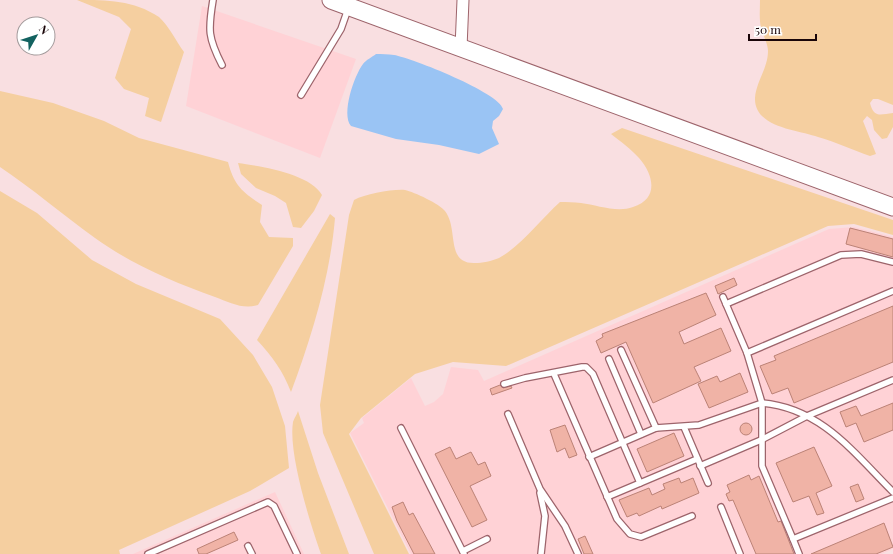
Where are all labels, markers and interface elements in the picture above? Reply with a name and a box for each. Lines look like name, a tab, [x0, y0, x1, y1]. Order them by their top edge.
north arrow	[16, 16, 56, 56]
scale bar	[749, 16, 816, 42]
text: 50 m	[755, 21, 781, 37]
text: N	[36, 22, 53, 37]

